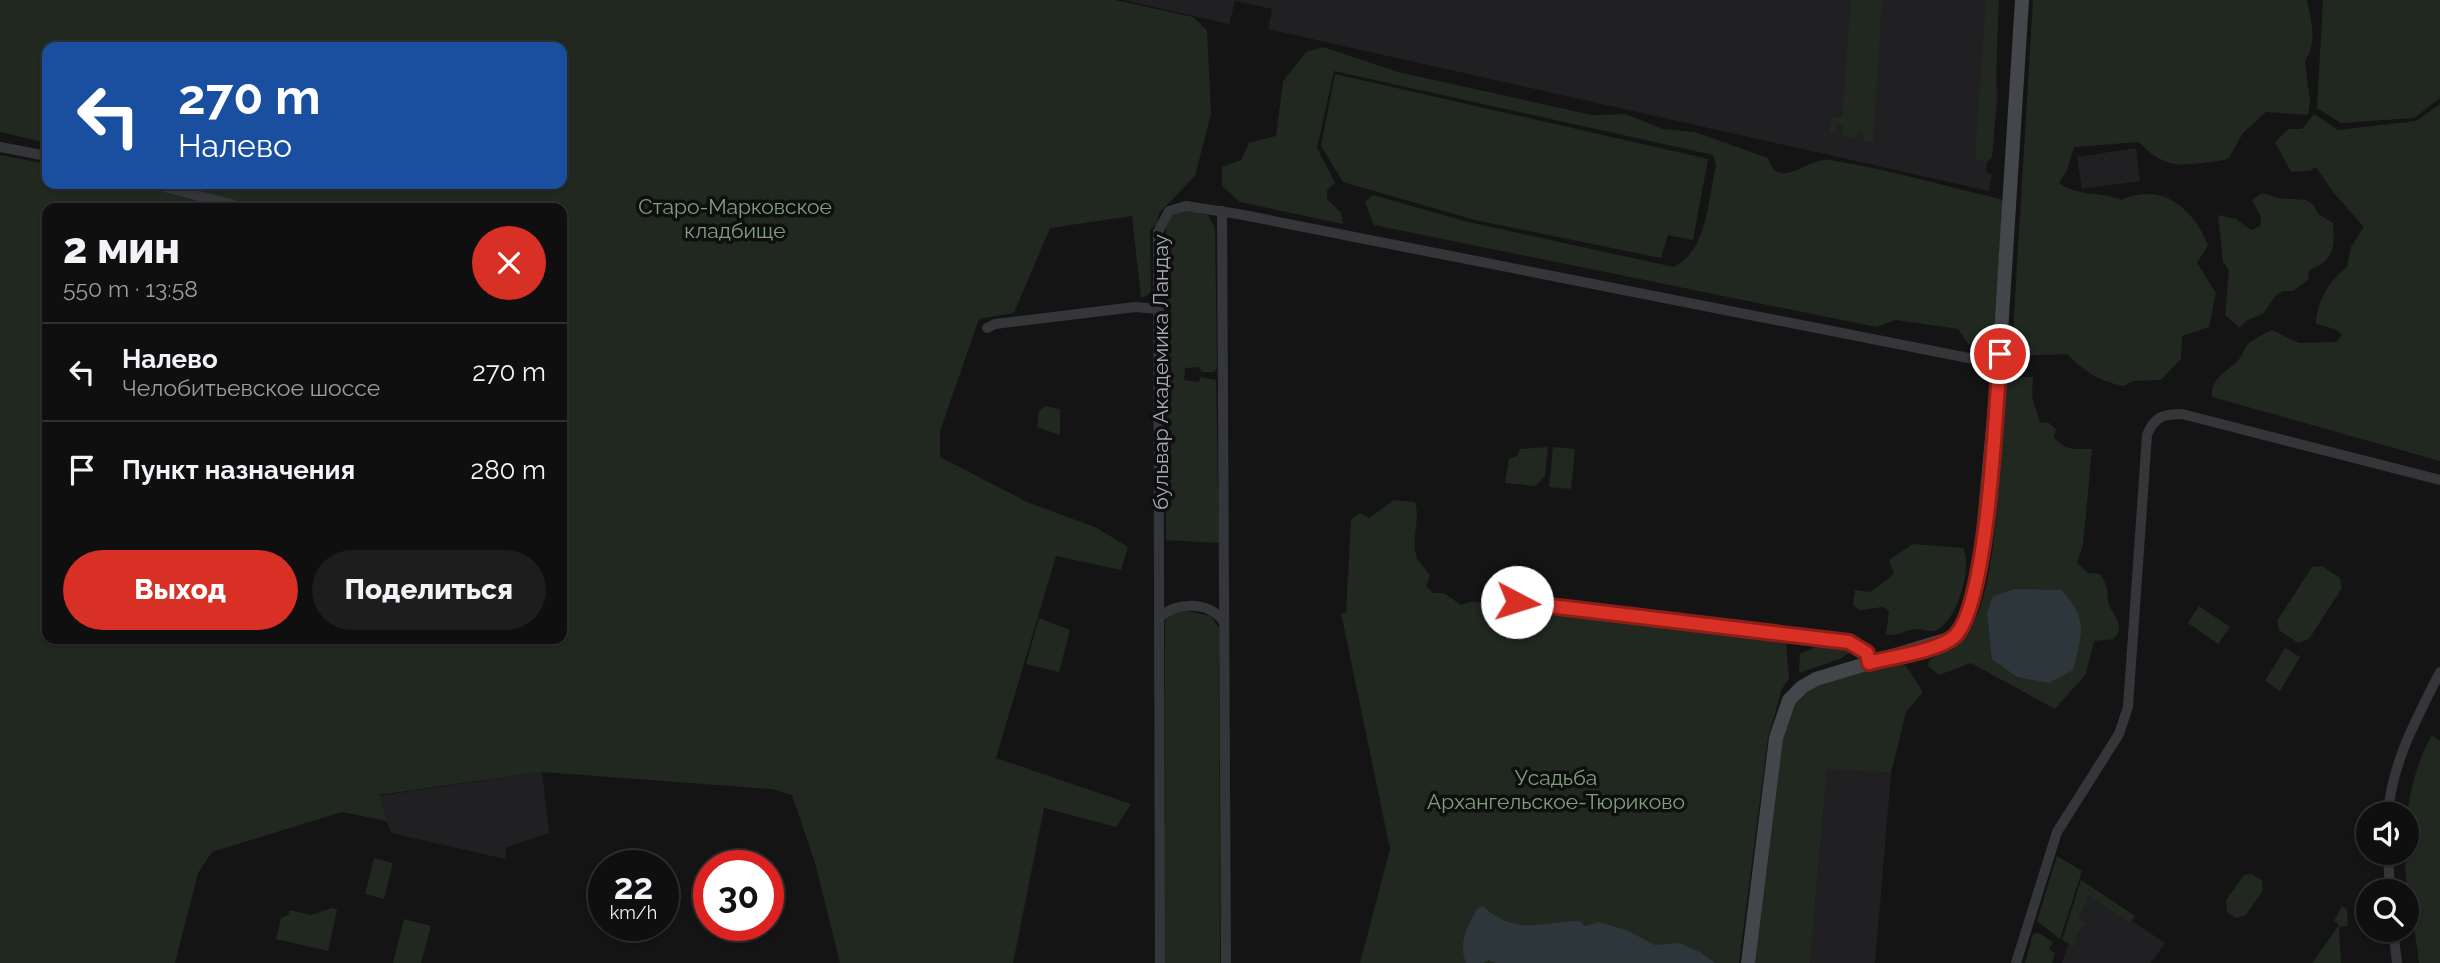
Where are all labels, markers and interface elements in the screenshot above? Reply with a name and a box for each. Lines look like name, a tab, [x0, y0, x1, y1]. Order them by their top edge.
text: 270 m	[178, 68, 321, 125]
icon: left	[63, 70, 154, 161]
text: Налево	[178, 127, 292, 164]
park label: Старо-Марковское кладбище	[638, 194, 832, 243]
text: 2 мин	[63, 224, 180, 273]
button: close	[472, 226, 546, 300]
street label: бульвар Академика Ландау	[1148, 234, 1173, 510]
text: 550 m · 13:58	[63, 275, 198, 302]
pin	[1970, 324, 2030, 384]
icon: arrive	[1981, 335, 2019, 373]
text: Налево	[122, 344, 218, 374]
icon: left	[63, 353, 101, 391]
text: 270 m	[472, 357, 546, 387]
text: Челобитьевское шоссе	[122, 374, 380, 401]
icon: arrive	[63, 451, 101, 489]
text: Пункт назначения	[122, 455, 355, 485]
text: 280 m	[471, 455, 546, 485]
button: Выход	[63, 550, 298, 630]
button: Поделиться	[312, 550, 546, 630]
position arrow	[1480, 565, 1554, 639]
park label: Усадьба Архангельское-Тюриково	[1427, 765, 1685, 814]
map controls	[2356, 802, 2419, 942]
button: sound	[2356, 802, 2419, 865]
speed limit sign: 30	[693, 850, 784, 941]
text: 22	[614, 866, 653, 907]
button: search	[2356, 879, 2419, 942]
text: km/h	[610, 902, 657, 923]

